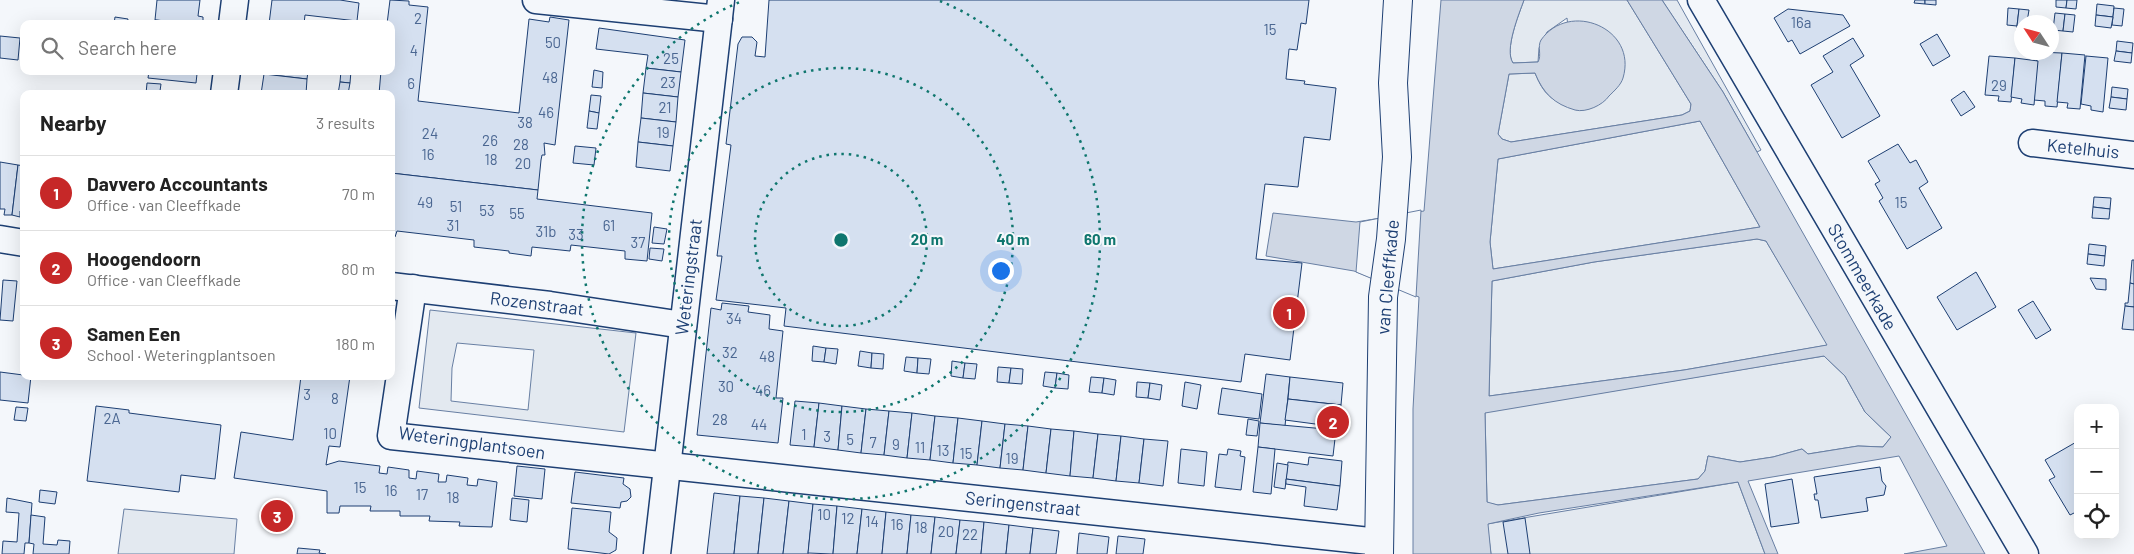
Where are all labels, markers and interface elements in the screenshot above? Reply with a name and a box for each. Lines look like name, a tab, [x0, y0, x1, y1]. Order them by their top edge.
house number: 2	[414, 9, 422, 27]
house number: 16a	[1791, 13, 1811, 31]
north arrow	[2014, 15, 2059, 60]
search box	[20, 20, 395, 75]
house number: 15	[1264, 20, 1276, 38]
house number: 50	[545, 33, 561, 51]
icon: search	[38, 34, 66, 62]
text: Search here	[78, 36, 177, 59]
house number: 4	[410, 41, 418, 59]
house number: 25	[663, 49, 679, 67]
house number: 48	[542, 68, 558, 86]
house number: 23	[660, 73, 676, 91]
house number: 6	[407, 74, 415, 92]
house number: 29	[1991, 76, 2007, 94]
house number: 21	[658, 98, 672, 116]
house number: 46	[538, 103, 554, 121]
text: Nearby	[40, 110, 106, 135]
text: 3 results	[316, 113, 375, 132]
house number: 38	[517, 113, 533, 131]
house number: 19	[656, 123, 670, 141]
house number: 24	[422, 124, 438, 142]
house number: 26	[482, 131, 498, 149]
street label: Ketelhuis	[2046, 133, 2120, 163]
house number: 28	[513, 135, 529, 153]
house number: 16	[422, 145, 434, 163]
house number: 18	[484, 150, 498, 168]
house number: 20	[515, 154, 531, 172]
text: Davvero Accountants	[87, 172, 268, 195]
text: 1	[53, 184, 59, 203]
text: 70 m	[342, 184, 375, 203]
house number: 49	[417, 193, 433, 211]
house number: 15	[1895, 193, 1907, 211]
text: Office · van Cleeffkade	[87, 195, 241, 214]
house number: 51	[450, 197, 462, 215]
house number: 53	[479, 201, 495, 219]
house number: 55	[509, 204, 525, 222]
house number: 31	[447, 216, 459, 234]
house number: 61	[603, 216, 615, 234]
street label: Weteringstraat	[670, 217, 706, 336]
street label: van Cleeffkade	[1371, 219, 1403, 335]
street label: Stommeerkade	[1823, 219, 1902, 334]
house number: 31b	[535, 222, 557, 240]
house number: 33	[568, 225, 584, 243]
text: 20 m	[911, 230, 943, 248]
text: 40 m	[996, 230, 1030, 248]
text: 60 m	[1084, 230, 1116, 248]
centre of rings	[832, 231, 850, 249]
house number: 37	[631, 233, 645, 251]
text: Hoogendoorn	[87, 247, 201, 270]
your location	[988, 258, 1014, 284]
text: 2	[52, 259, 60, 278]
text: 80 m	[341, 259, 375, 278]
text: Office · van Cleeffkade	[87, 270, 241, 289]
street label: Rozenstraat	[489, 286, 585, 320]
pin: 1	[1273, 294, 1305, 332]
house number: 34	[726, 309, 742, 327]
text: Samen Een	[87, 322, 180, 345]
text: 3	[52, 334, 60, 353]
text: 180 m	[336, 334, 375, 353]
house number: 32	[722, 343, 738, 361]
text: School · Weteringplantsoen	[87, 345, 276, 364]
house number: 48	[759, 347, 775, 365]
house number: 30	[718, 377, 734, 395]
house number: 46	[755, 381, 771, 399]
house number: 3	[303, 385, 311, 403]
house number: 8	[331, 389, 339, 407]
pin: 2	[1317, 403, 1349, 441]
map controls	[2074, 404, 2119, 539]
button: +	[2074, 404, 2119, 449]
house number: 2A	[103, 409, 121, 427]
house number: 28	[712, 410, 728, 428]
house number: 44	[751, 415, 767, 433]
street label: Weteringplantsoen	[397, 421, 547, 463]
house number: 10	[323, 424, 337, 442]
house number: 1	[801, 425, 807, 443]
house number: 3	[823, 427, 831, 445]
house number: 5	[846, 430, 854, 448]
house number: 7	[869, 433, 877, 451]
house number: 9	[892, 435, 900, 453]
house number: 11	[915, 438, 925, 456]
house number: 13	[937, 441, 949, 459]
house number: 15	[960, 444, 972, 462]
house number: 19	[1005, 449, 1019, 467]
button: −	[2074, 449, 2119, 494]
house number: 15	[354, 478, 366, 496]
house number: 16	[385, 481, 397, 499]
house number: 17	[416, 485, 428, 503]
street label: Seringenstraat	[964, 486, 1082, 520]
house number: 18	[446, 488, 460, 506]
button: locate	[2074, 494, 2119, 539]
pin: 3	[261, 497, 293, 535]
house number: 10	[817, 505, 831, 523]
house number: 12	[841, 509, 855, 527]
house number: 14	[865, 512, 879, 530]
house number: 16	[891, 515, 903, 533]
house number: 18	[914, 518, 928, 536]
house number: 20	[938, 522, 954, 540]
house number: 22	[962, 525, 978, 543]

